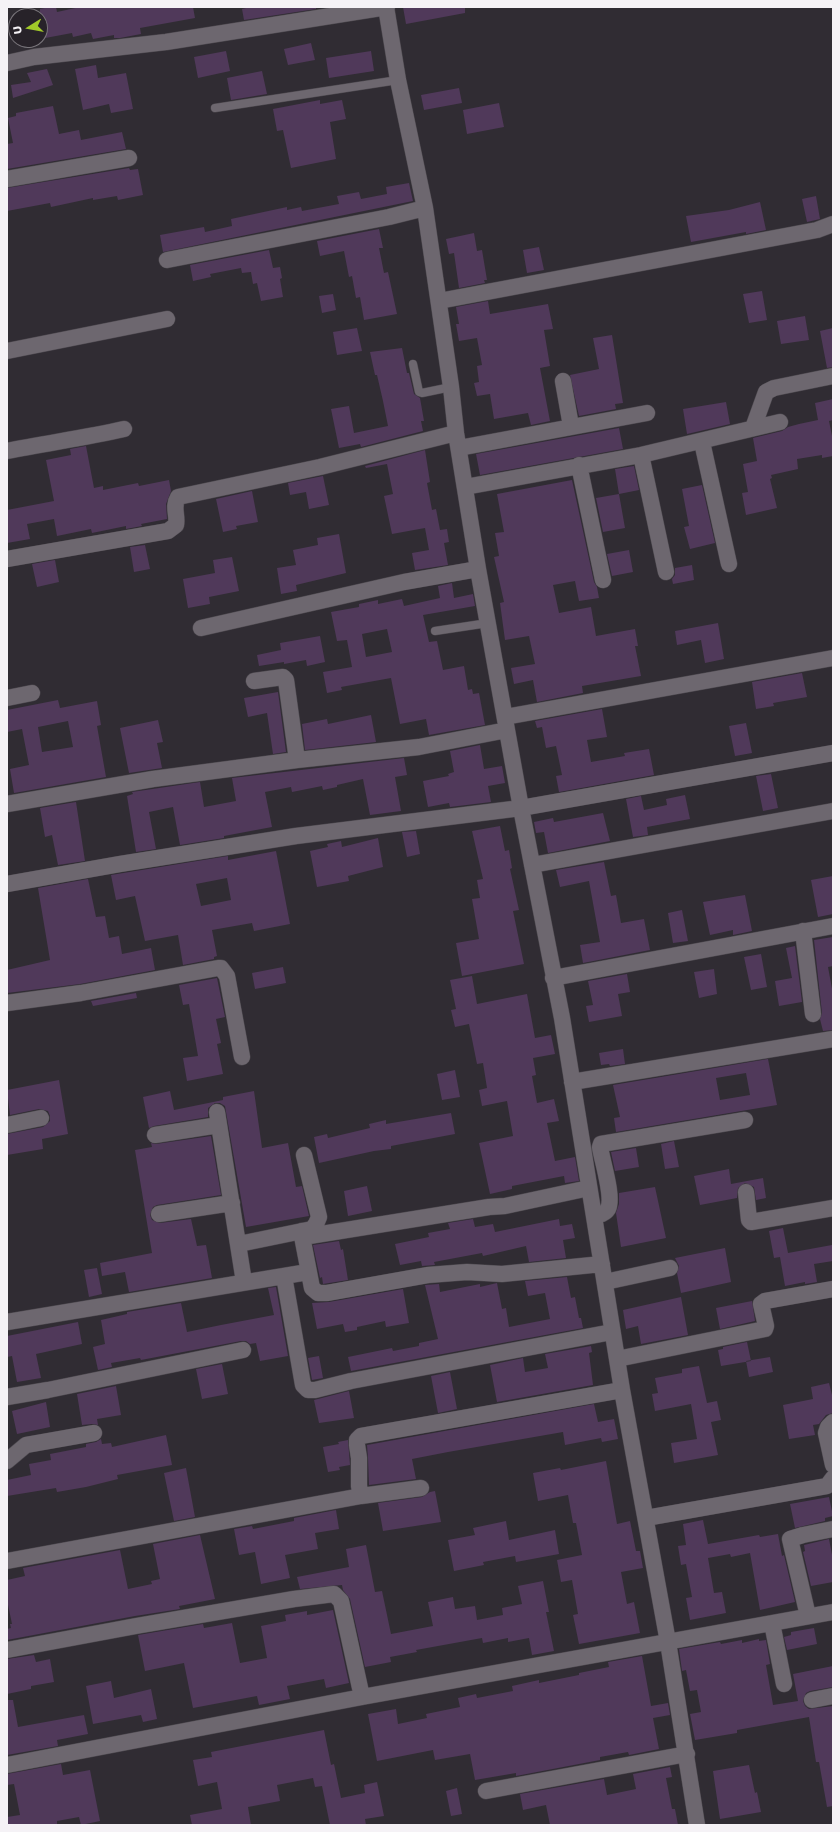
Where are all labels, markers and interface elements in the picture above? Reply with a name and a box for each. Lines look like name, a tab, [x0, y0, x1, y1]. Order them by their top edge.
north arrow	[8, 8, 48, 48]
text: U	[10, 25, 24, 35]

